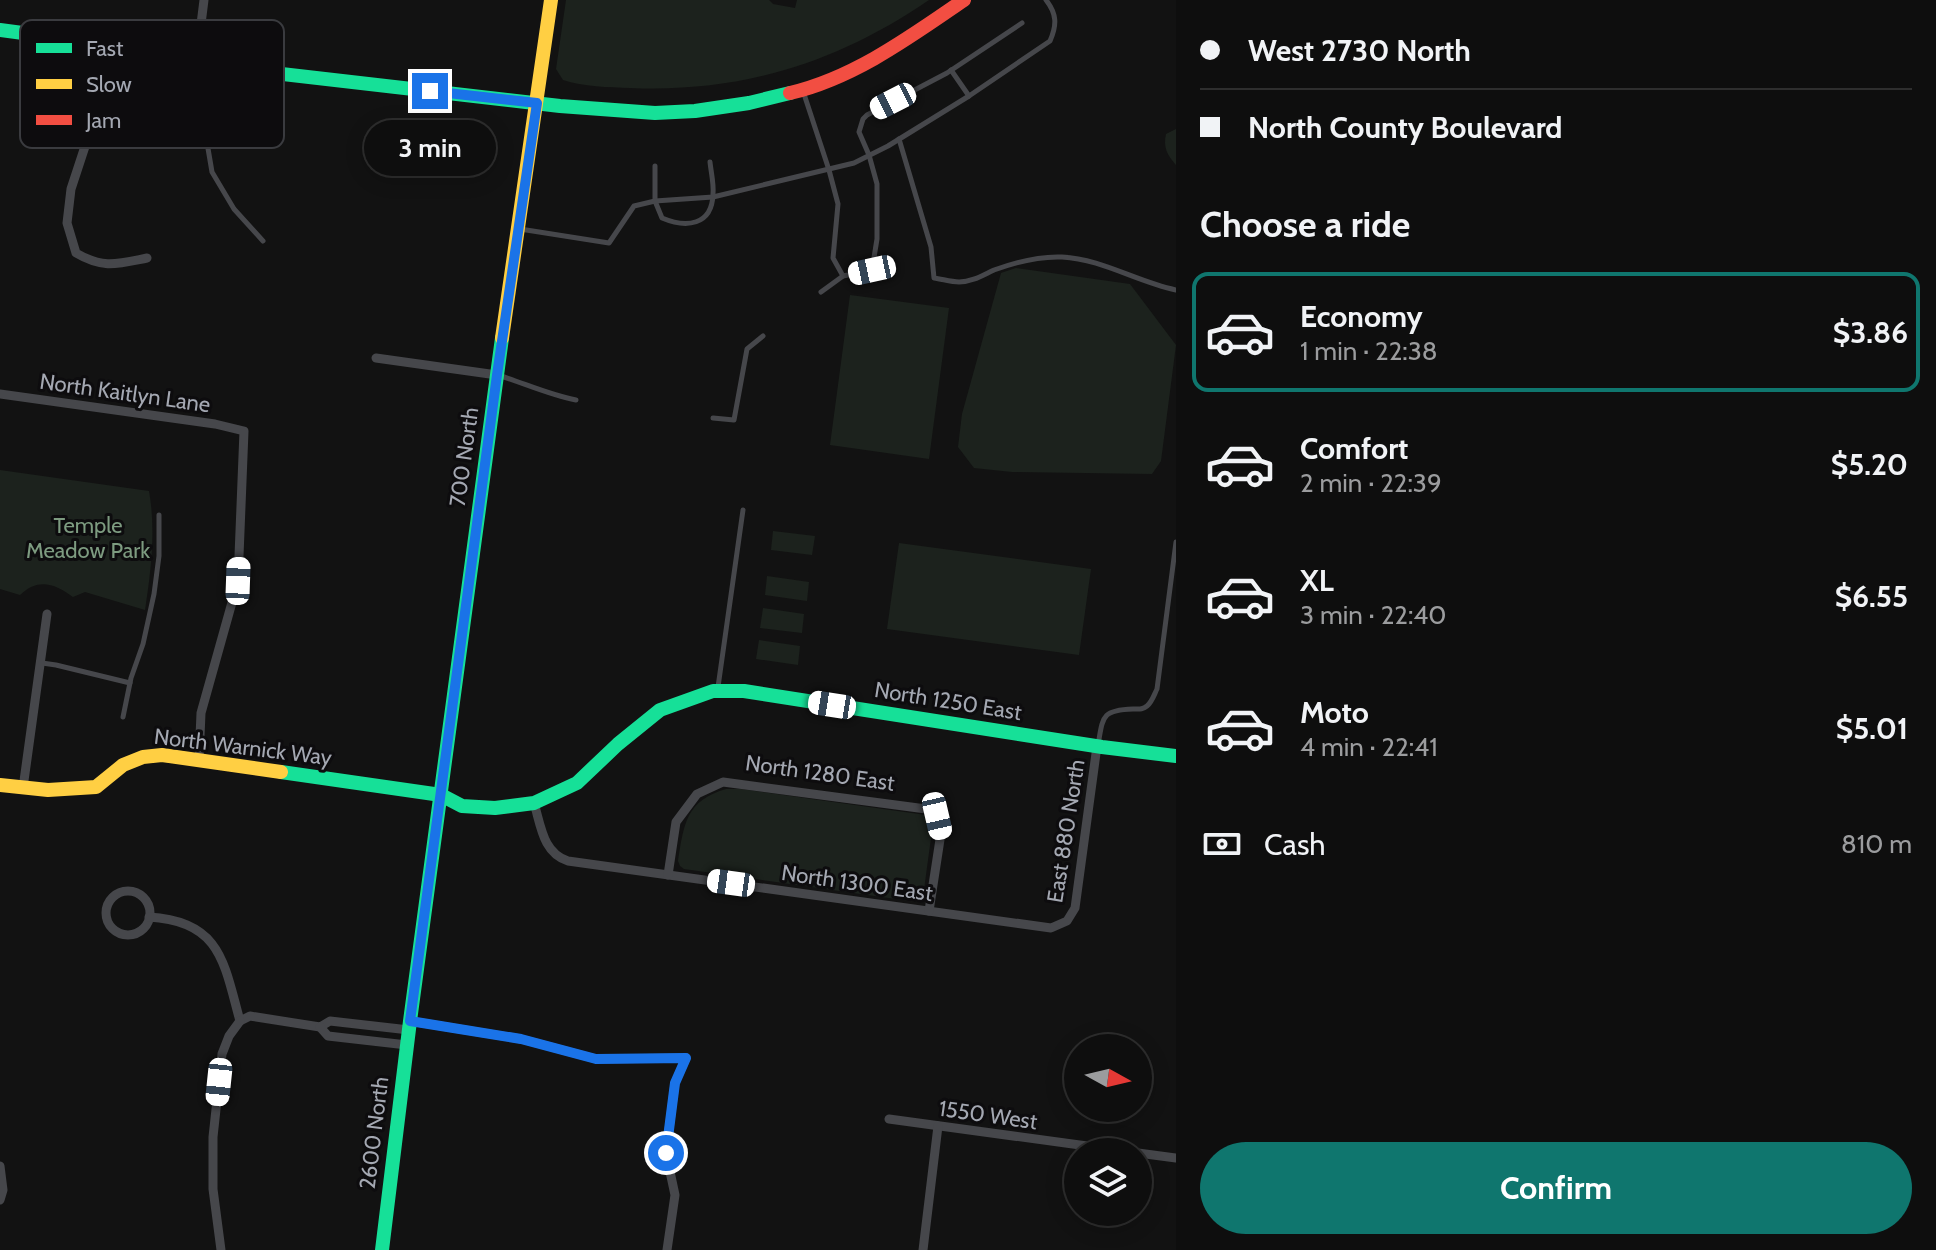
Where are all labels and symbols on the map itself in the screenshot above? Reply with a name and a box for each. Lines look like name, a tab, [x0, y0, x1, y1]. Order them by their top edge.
legend	[20, 20, 284, 148]
text: Fast	[86, 35, 124, 62]
text: Slow	[86, 71, 132, 98]
route end	[412, 73, 448, 109]
car	[866, 79, 920, 123]
text: Jam	[85, 107, 121, 134]
callout: 3 min	[364, 119, 496, 175]
car	[846, 253, 898, 287]
street label: North Kaitlyn Lane	[38, 368, 212, 418]
street label: 700 North	[444, 406, 484, 508]
park label: Temple Meadow Park	[26, 512, 150, 564]
car	[225, 557, 251, 605]
street label: North 1250 East	[872, 676, 1024, 726]
car	[806, 689, 858, 721]
street label: North Warnick Way	[153, 723, 333, 771]
street label: North 1280 East	[744, 749, 897, 797]
street label: East 880 North	[1041, 757, 1091, 905]
car	[920, 790, 954, 842]
street label: North 1300 East	[780, 859, 935, 907]
car	[706, 868, 756, 898]
north arrow	[1064, 1034, 1152, 1122]
car	[205, 1057, 233, 1107]
street label: 2600 North	[354, 1075, 394, 1191]
street label: 1550 West	[937, 1095, 1039, 1135]
route start	[648, 1135, 684, 1171]

